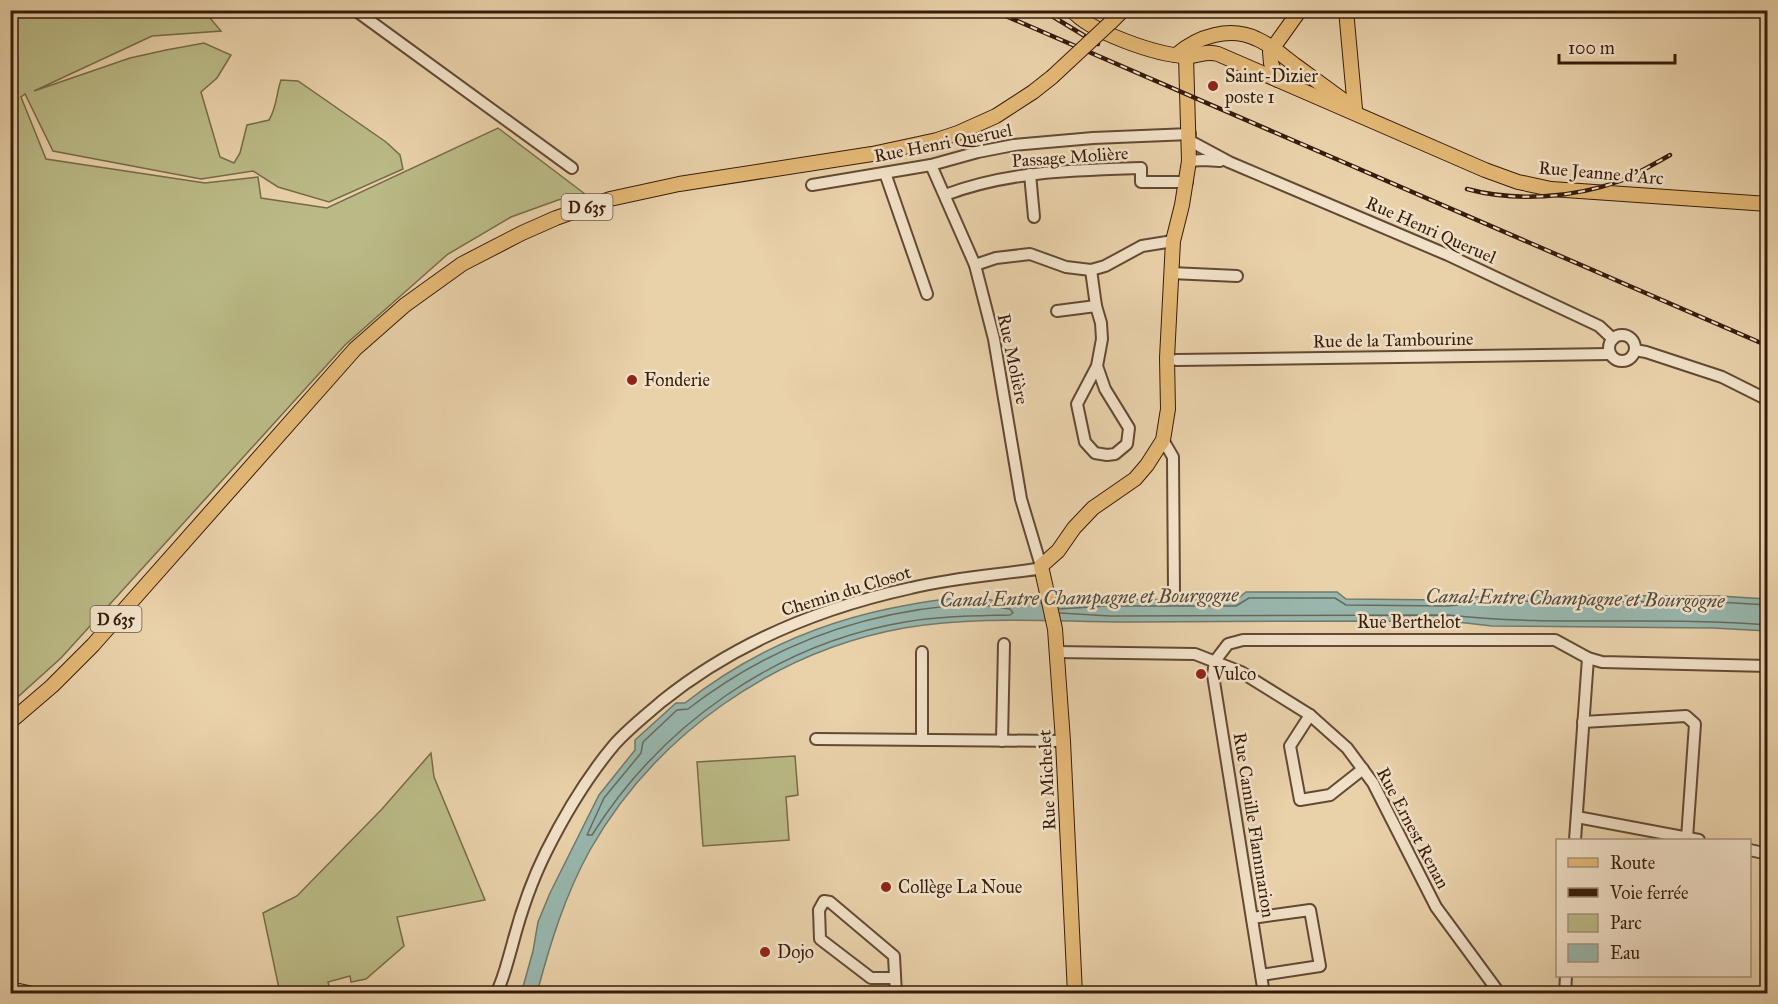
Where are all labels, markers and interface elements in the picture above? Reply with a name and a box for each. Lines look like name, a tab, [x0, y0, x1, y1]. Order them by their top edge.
scale bar	[1559, 27, 1674, 65]
text: 100 m	[1568, 37, 1615, 59]
place label: Saint-Dizier poste 1	[1224, 65, 1318, 108]
marker: Saint-Dizier poste 1	[1206, 79, 1220, 93]
street label: Rue Henri Queruel	[872, 119, 1014, 167]
street label: Passage Molière	[1011, 142, 1129, 173]
street label: Rue Jeanne d'Arc	[1537, 157, 1665, 190]
street label: Rue Henri Queruel	[1362, 191, 1500, 269]
road number: D 635	[562, 194, 612, 220]
street label: Rue Molière	[993, 312, 1033, 406]
street label: Rue de la Tambourine	[1313, 328, 1473, 352]
place label: Fonderie	[644, 369, 710, 391]
marker: Fonderie	[625, 373, 639, 387]
street label: Chemin du Closot	[779, 561, 914, 621]
water label: Canal Entre Champagne et Bourgogne	[939, 582, 1239, 613]
water label: Canal Entre Champagne et Bourgogne	[1425, 583, 1725, 614]
road number: D 635	[90, 606, 142, 632]
street label: Rue Berthelot	[1357, 611, 1462, 633]
place label: Vulco	[1212, 663, 1256, 685]
marker: Vulco	[1194, 667, 1208, 681]
street label: Rue Michelet	[1033, 729, 1061, 831]
street label: Rue Camille Flammarion	[1228, 731, 1280, 919]
street label: Rue Ernest Renan	[1372, 764, 1454, 893]
legend	[1556, 839, 1751, 977]
text: Route	[1610, 852, 1655, 874]
place label: Collège La Noue	[898, 876, 1022, 899]
marker: Collège La Noue	[879, 880, 893, 894]
text: Voie ferrée	[1609, 882, 1689, 904]
text: Parc	[1610, 912, 1642, 934]
place label: Dojo	[777, 941, 814, 963]
text: Eau	[1610, 942, 1640, 964]
marker: Dojo	[758, 945, 772, 959]

